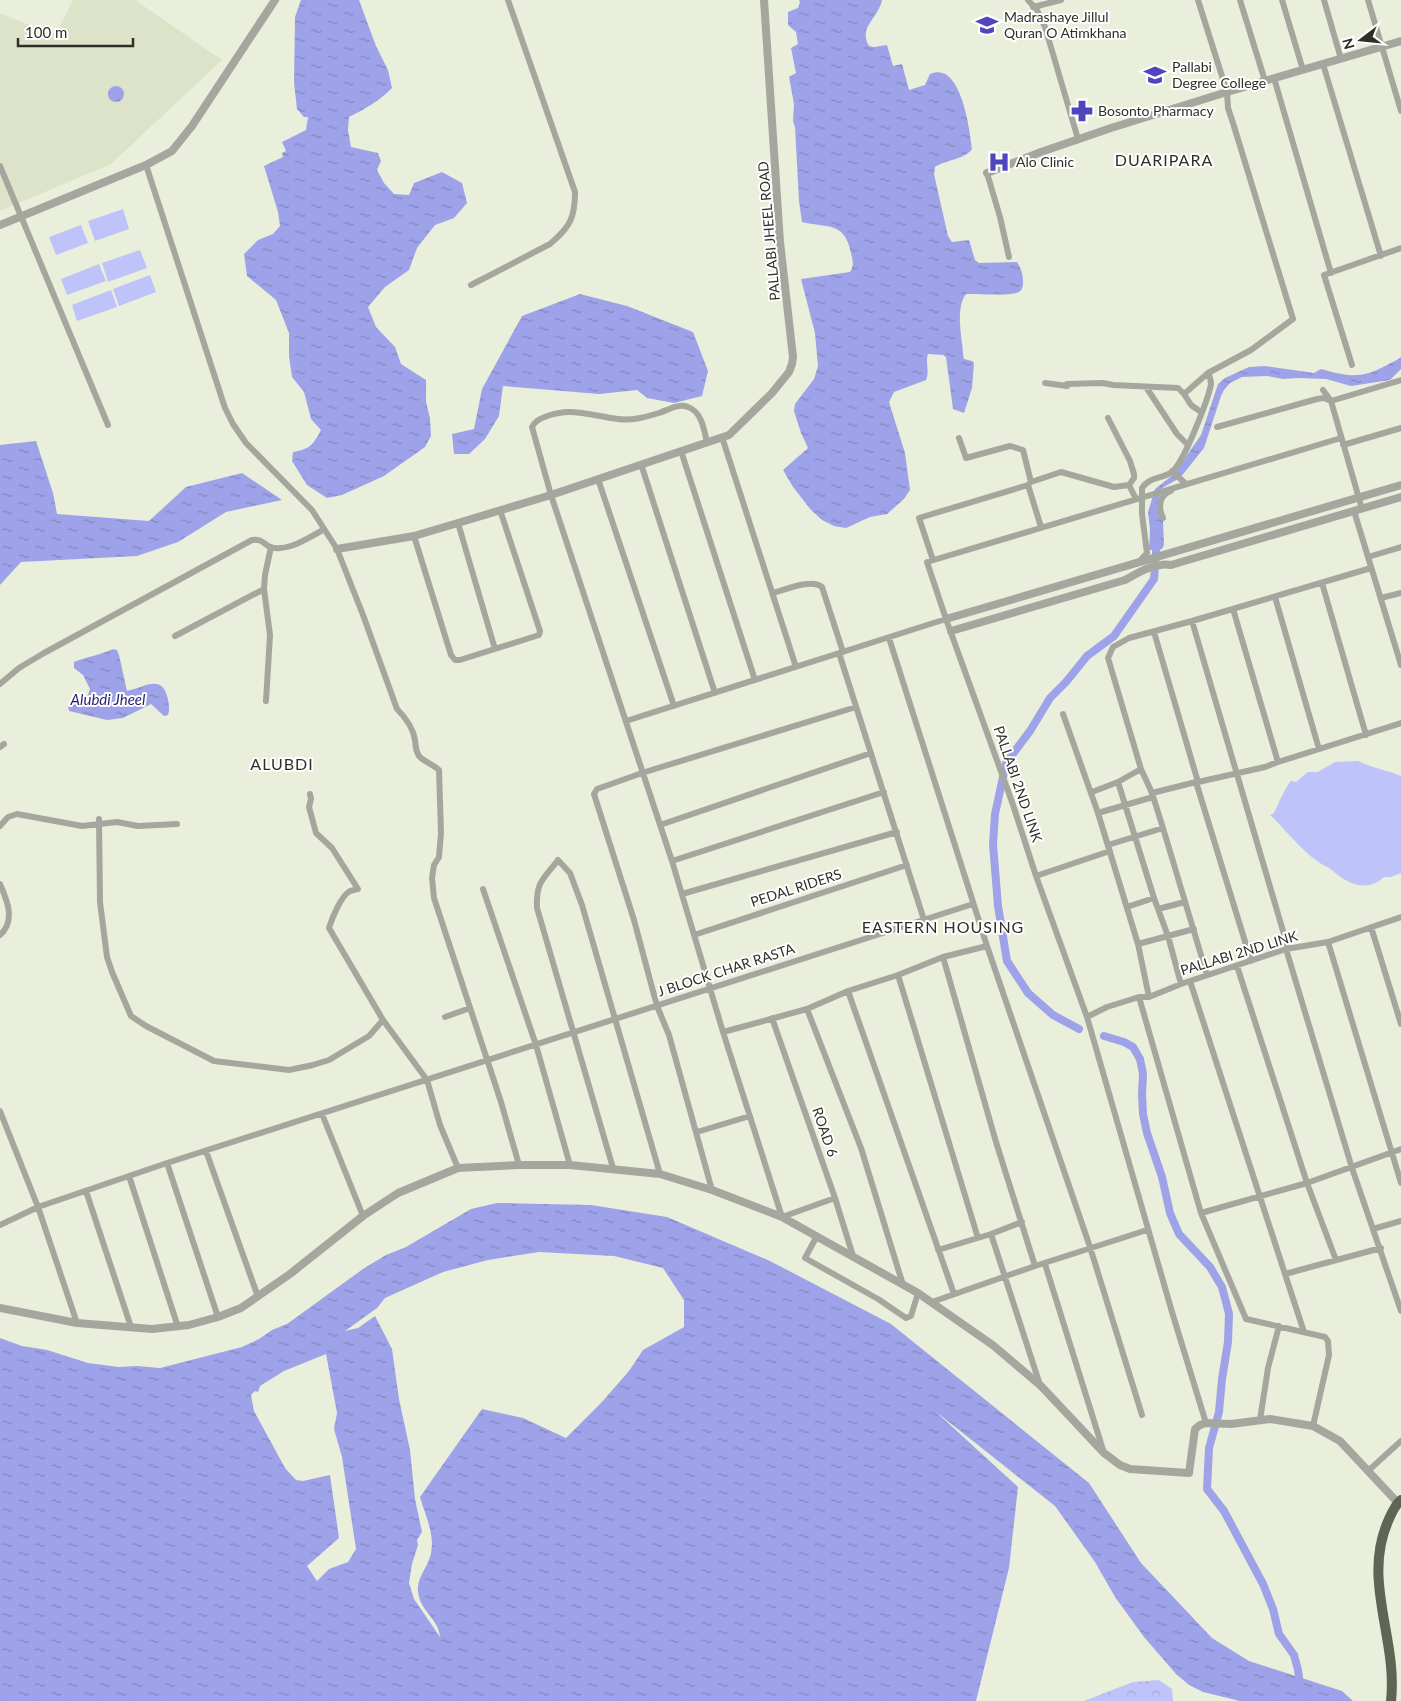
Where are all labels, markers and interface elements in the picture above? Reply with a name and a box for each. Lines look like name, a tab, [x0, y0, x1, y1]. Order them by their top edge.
place label: Madrashaye Jillul Quran O Atimkhana	[1004, 8, 1126, 41]
school or university icon: Madrashaye Jillul Quran O Atimkhana	[974, 12, 1000, 38]
scale bar	[18, 15, 132, 47]
north arrow	[1336, 15, 1386, 65]
text: 100 m	[25, 23, 67, 41]
text: N	[1338, 36, 1358, 51]
place label: Pallabi Degree College	[1172, 58, 1266, 91]
school or university icon: Pallabi Degree College	[1142, 62, 1168, 88]
pharmacy icon: Bosonto Pharmacy	[1069, 98, 1095, 124]
place label: Bosonto Pharmacy	[1098, 102, 1214, 119]
hospital icon: Alo Clinic	[986, 149, 1012, 175]
district label: DUARIPARA	[1115, 150, 1213, 169]
place label: Alo Clinic	[1016, 153, 1074, 170]
street label: PALLABI JHEEL ROAD	[754, 161, 783, 302]
water label: Alubdi Jheel	[70, 690, 146, 708]
street label: PALLABI 2ND LINK	[991, 724, 1047, 845]
district label: ALUBDI	[250, 754, 314, 773]
street label: PEDAL RIDERS	[748, 865, 843, 910]
district label: EASTERN HOUSING	[862, 917, 1024, 936]
street label: PALLABI 2ND LINK	[1178, 926, 1300, 978]
street label: J BLOCK CHAR RASTA	[655, 939, 797, 1000]
street label: ROAD 6	[809, 1105, 842, 1159]

